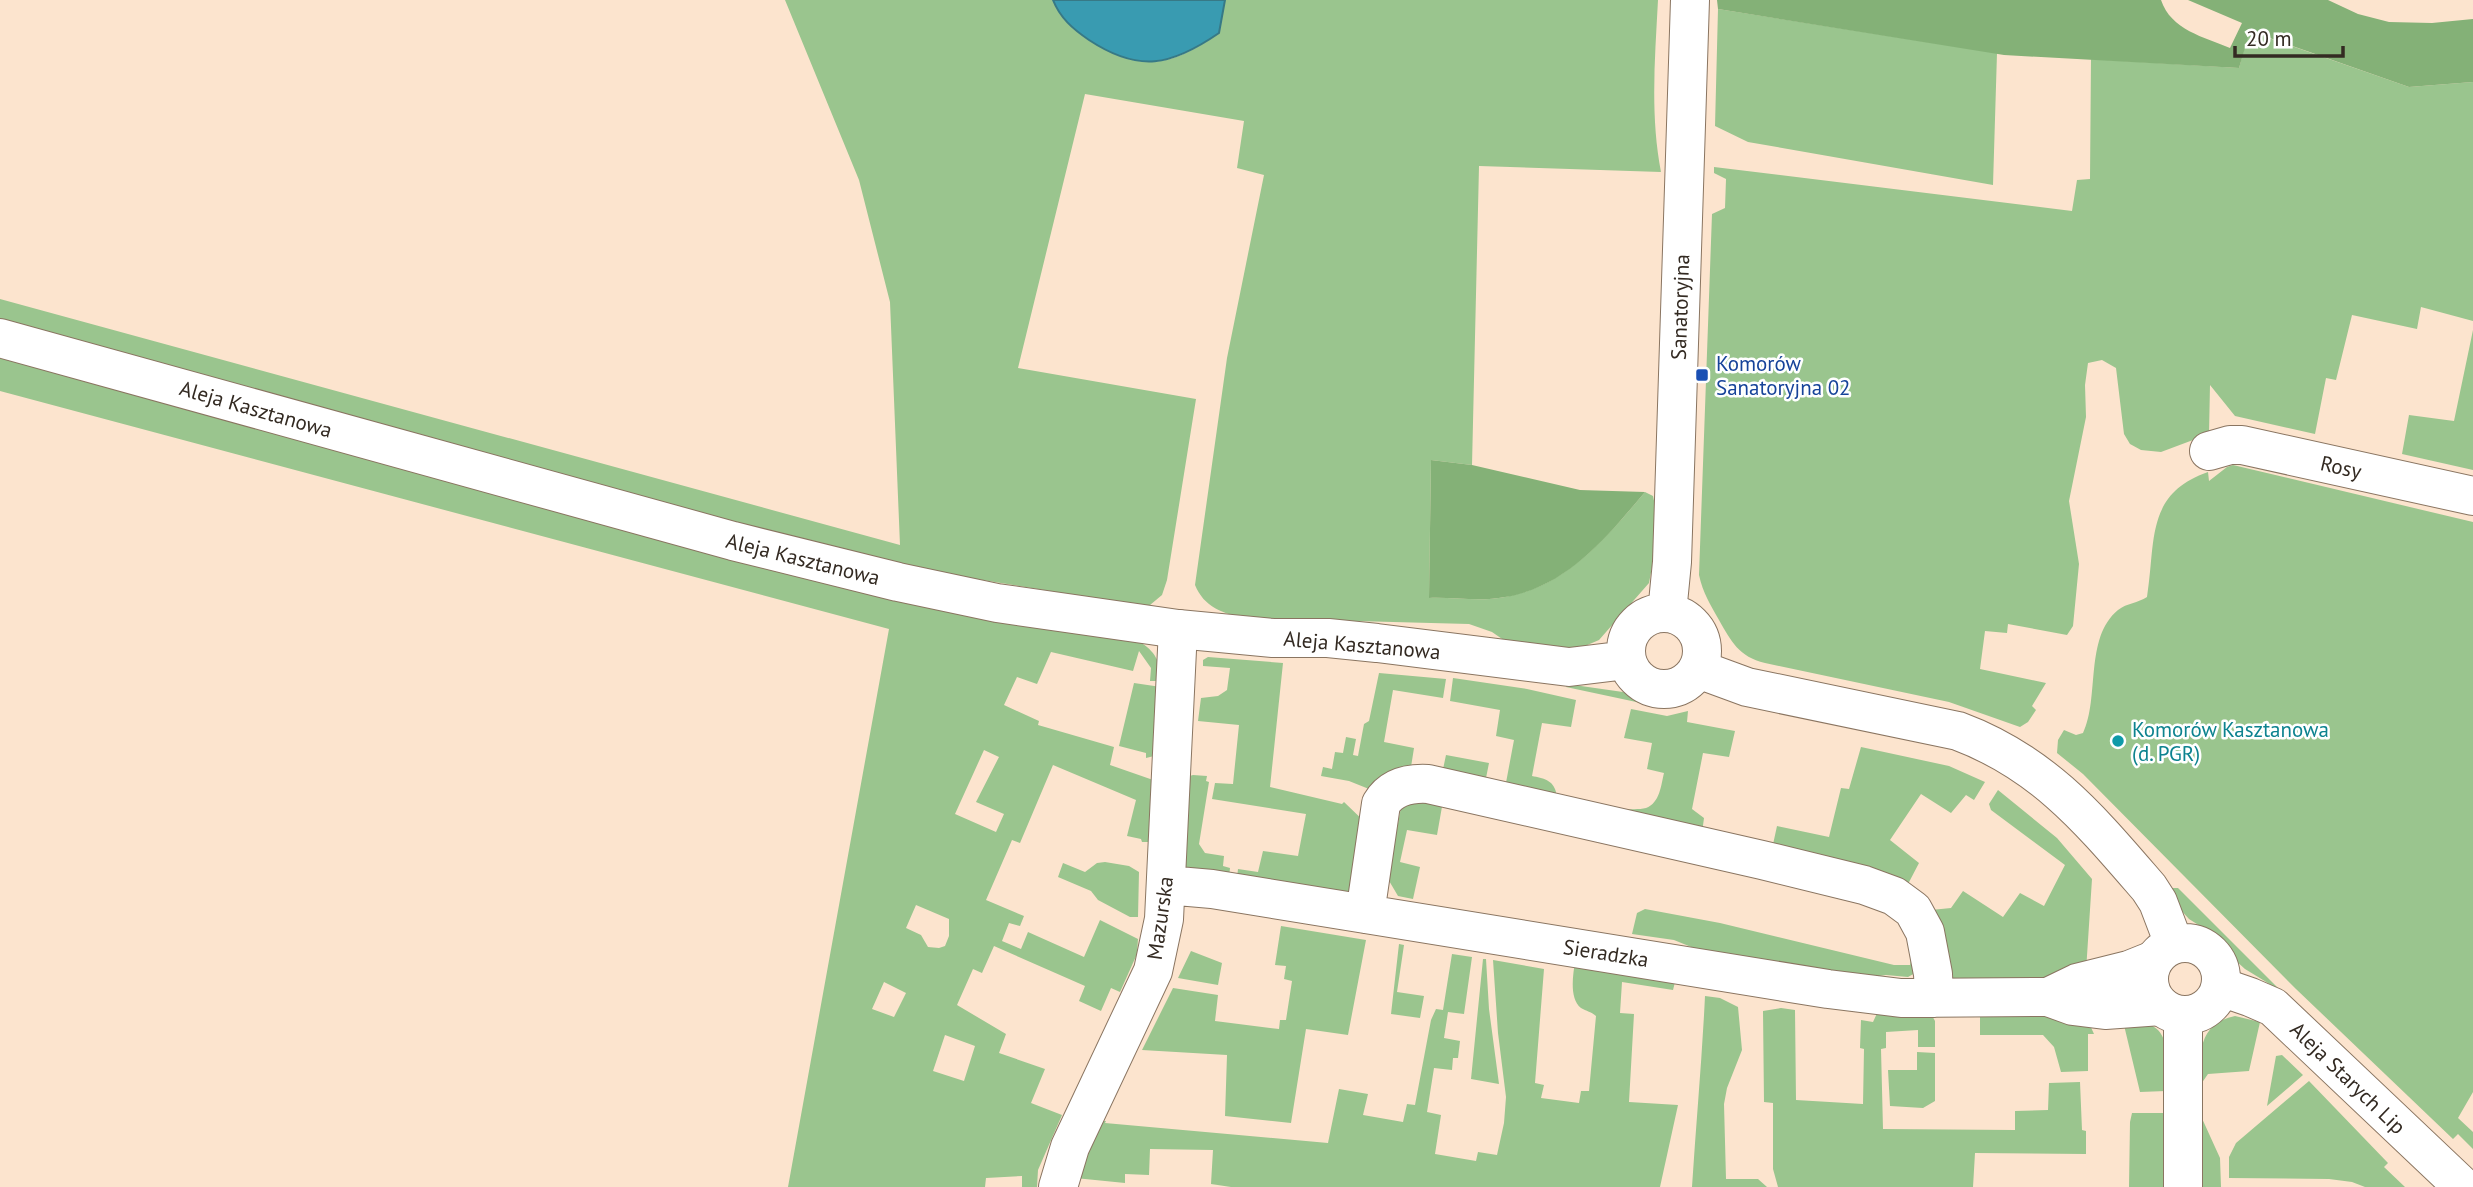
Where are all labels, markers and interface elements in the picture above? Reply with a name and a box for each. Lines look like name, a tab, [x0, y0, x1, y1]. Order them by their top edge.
scale bar	[2235, 14, 2344, 58]
text: 20 m	[2246, 25, 2292, 52]
street label: Sanatoryjna	[1665, 254, 1695, 360]
place label: Komorów Sanatoryjna 02	[1716, 350, 1851, 401]
marker: Komorów Sanatoryjna 02	[1694, 367, 1710, 383]
street label: Aleja Kasztanowa	[177, 374, 335, 444]
street label: Rosy	[2318, 449, 2364, 485]
street label: Aleja Kasztanowa	[723, 527, 883, 591]
street label: Aleja Kasztanowa	[1282, 625, 1442, 665]
place label: Komorów Kasztanowa (d. PGR)	[2132, 716, 2329, 767]
marker: Komorów Kasztanowa (d. PGR)	[2110, 733, 2126, 749]
street label: Mazurska	[1141, 874, 1179, 962]
street label: Sieradzka	[1561, 933, 1651, 973]
street label: Aleja Starych Lip	[2284, 1016, 2412, 1140]

